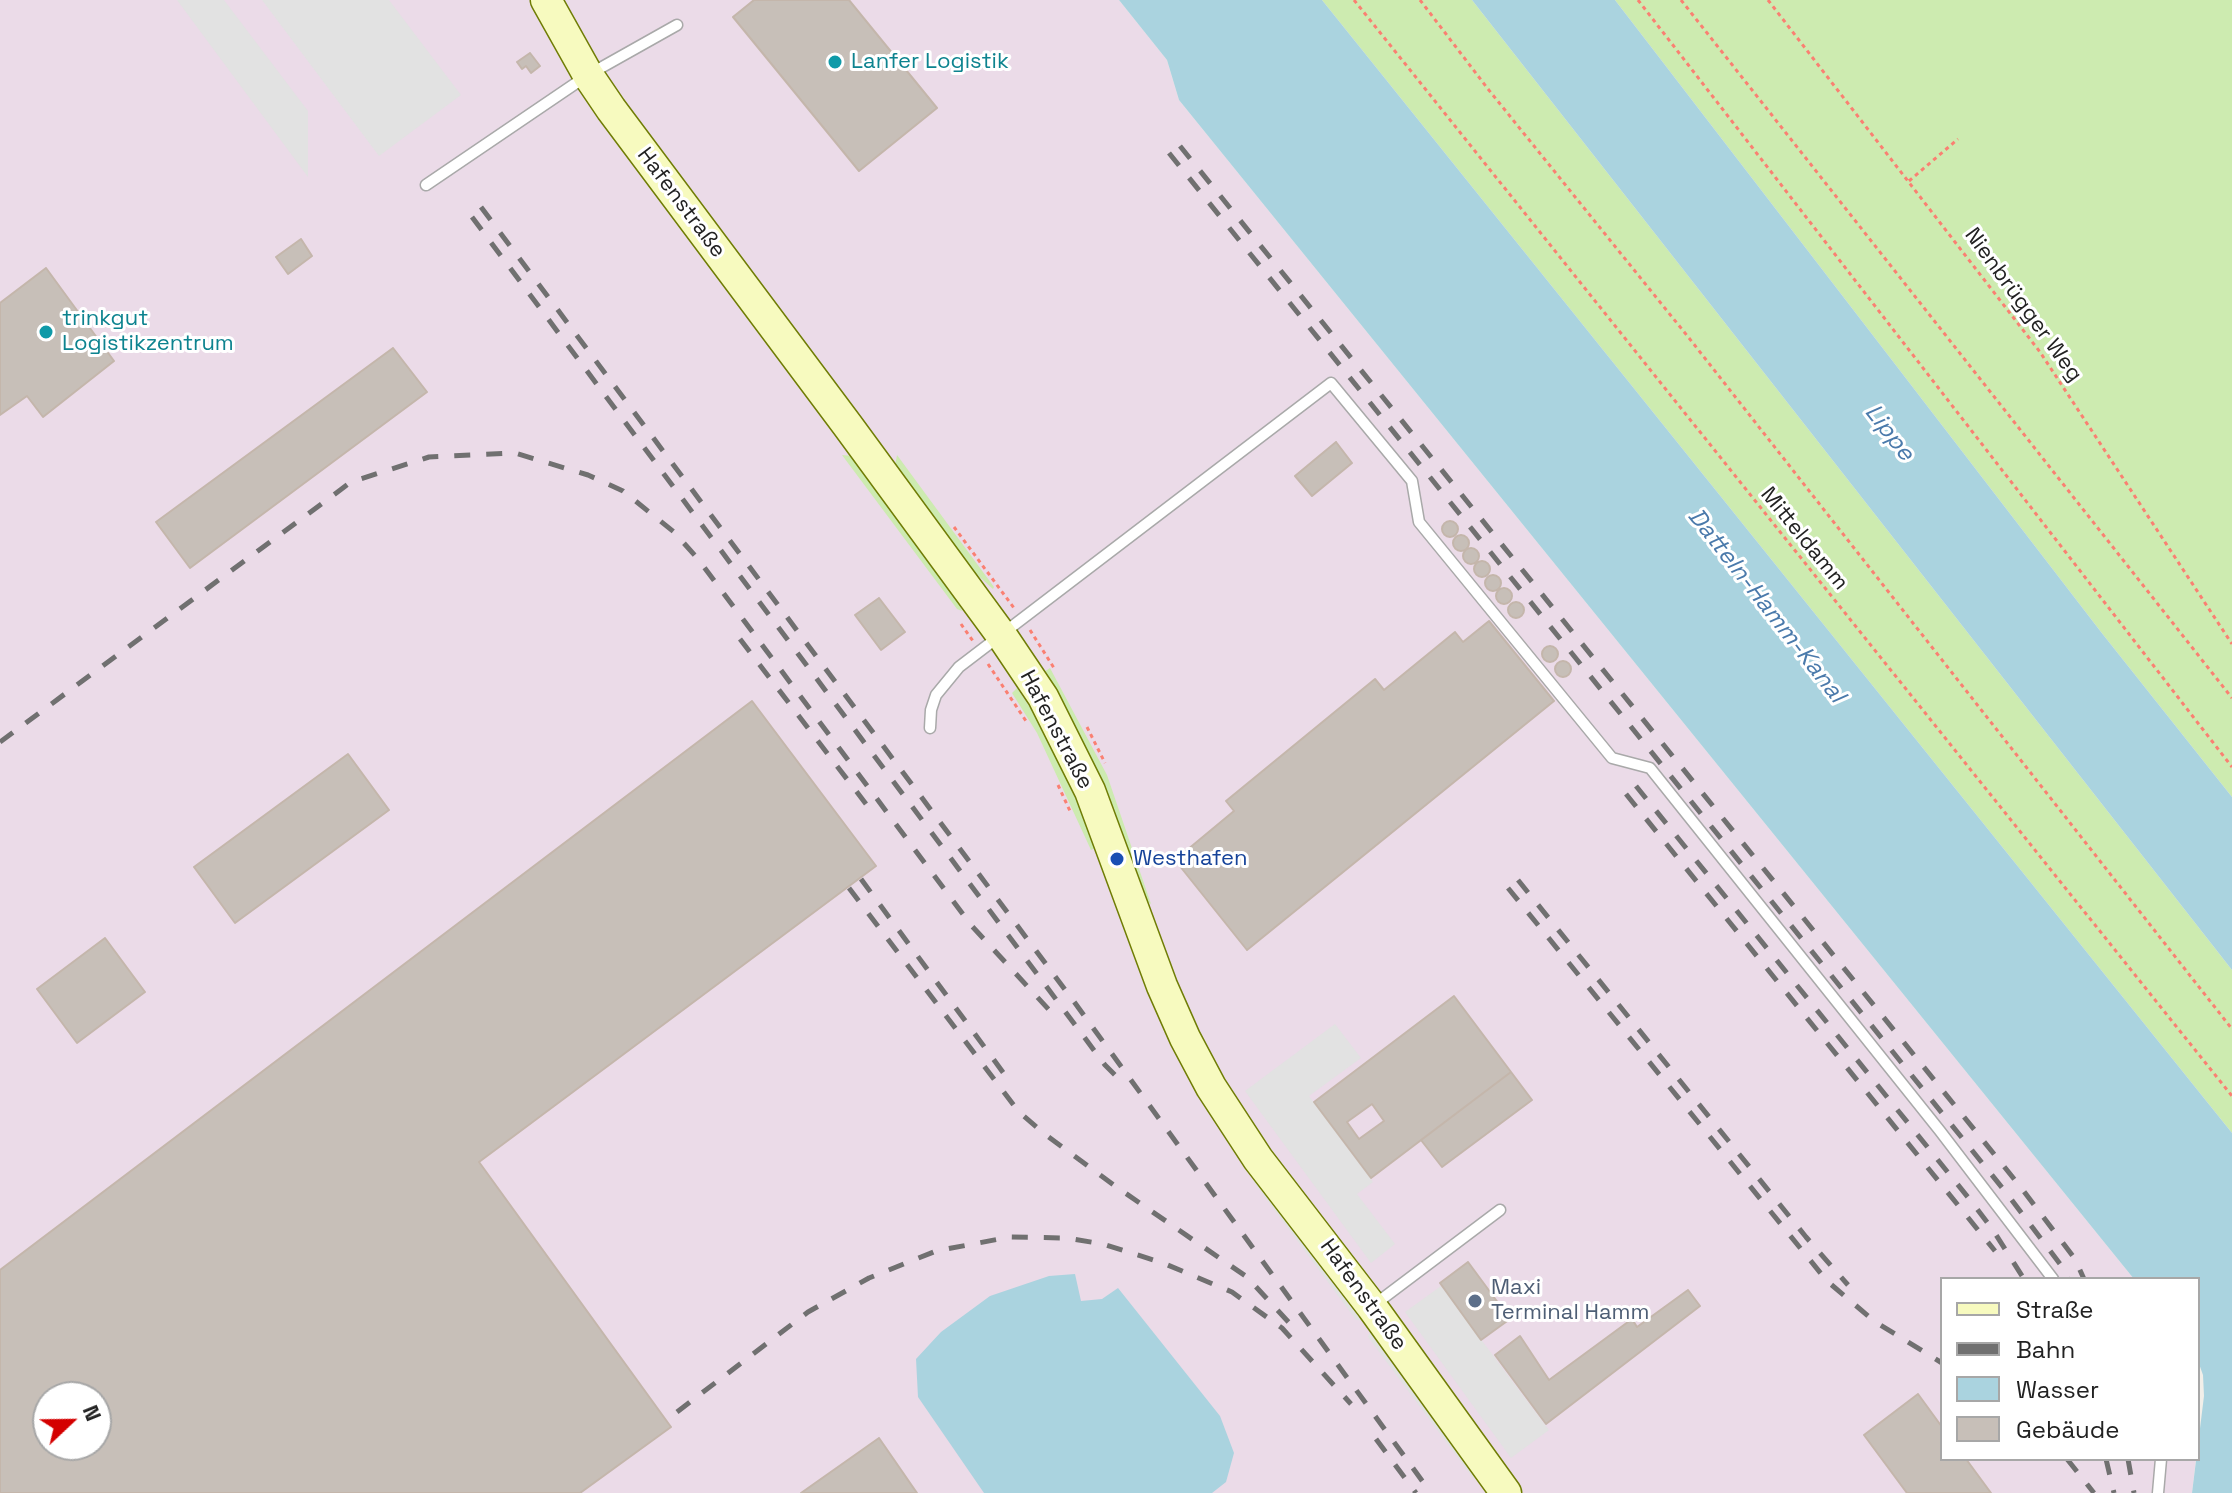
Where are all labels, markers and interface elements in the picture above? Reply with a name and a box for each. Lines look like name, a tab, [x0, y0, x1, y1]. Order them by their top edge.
place label: Lanfer Logistik	[851, 49, 1009, 75]
marker: Lanfer Logistik	[826, 53, 844, 71]
street label: Hafenstraße	[631, 143, 731, 263]
street label: Nienbrügger Weg	[1958, 223, 2088, 387]
place label: trinkgut Logistikzentrum	[62, 306, 234, 358]
marker: trinkgut Logistikzentrum	[37, 323, 55, 341]
water label: Lippe	[1858, 399, 1920, 467]
street label: Mitteldamm	[1755, 482, 1853, 596]
water label: Datteln-Hamm-Kanal	[1681, 503, 1851, 709]
street label: Hafenstraße	[1014, 666, 1098, 794]
place label: Westhafen	[1133, 846, 1248, 872]
marker: Westhafen	[1108, 850, 1126, 868]
street label: Hafenstraße	[1314, 1234, 1412, 1356]
place label: Maxi Terminal Hamm	[1491, 1275, 1649, 1326]
legend	[1940, 1277, 2200, 1461]
marker: Maxi Terminal Hamm	[1466, 1292, 1484, 1310]
text: Straße	[2016, 1294, 2093, 1325]
text: Bahn	[2016, 1334, 2075, 1365]
text: Wasser	[2016, 1374, 2099, 1405]
north arrow	[32, 1381, 112, 1461]
text: N	[77, 1401, 108, 1425]
text: Gebäude	[2016, 1414, 2119, 1445]

